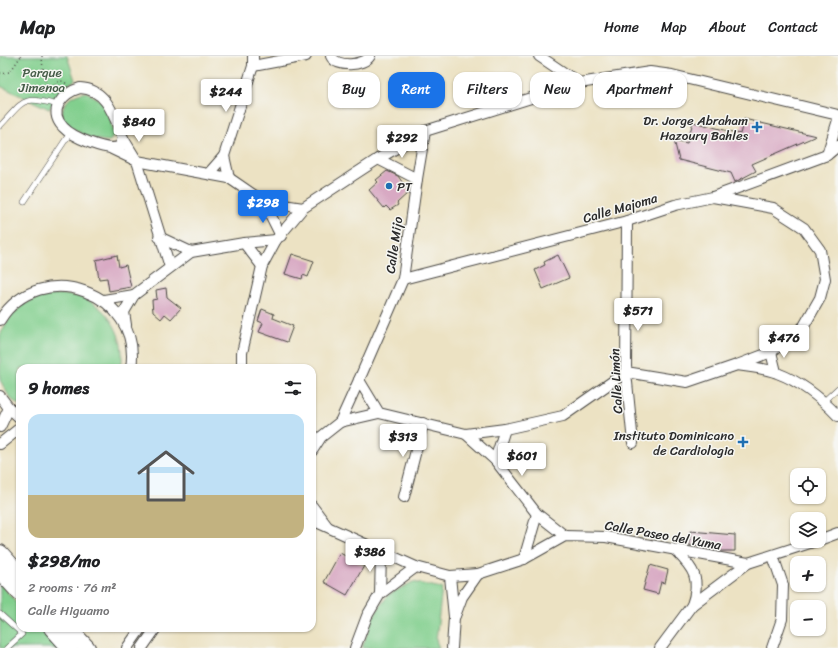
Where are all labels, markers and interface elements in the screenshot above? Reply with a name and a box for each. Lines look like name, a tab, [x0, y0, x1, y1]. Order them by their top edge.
text: Map	[20, 11, 55, 44]
text: Home	[604, 15, 639, 40]
text: Map	[661, 15, 687, 40]
text: About	[709, 15, 746, 40]
text: Contact	[768, 15, 818, 40]
park label: Parque Jimenoa	[18, 61, 66, 99]
chip: Buy	[328, 72, 380, 108]
chip: Rent	[388, 72, 445, 108]
chip: Filters	[453, 72, 522, 108]
chip: New	[530, 72, 585, 108]
chip: Apartment	[593, 72, 687, 108]
pin: $244	[202, 79, 250, 113]
text: $244	[210, 80, 242, 103]
pin: $840	[115, 109, 163, 143]
place label: Dr. Jorge Abraham Hazoury Bahles	[643, 109, 749, 147]
text: $840	[123, 110, 155, 133]
marker: Dr. Jorge Abraham Hazoury Bahles	[751, 121, 763, 133]
pin: $292	[378, 125, 426, 159]
text: $292	[386, 126, 418, 149]
place label: PT	[397, 175, 413, 198]
marker: PT	[384, 181, 394, 191]
street label: Calle Majoma	[580, 186, 660, 230]
pin: $298	[239, 190, 287, 224]
text: $298	[247, 191, 279, 214]
street label: Calle Mijo	[379, 215, 409, 275]
pin: $571	[614, 298, 662, 332]
text: $571	[623, 299, 653, 322]
pin: $476	[760, 325, 808, 359]
text: $476	[768, 326, 800, 349]
street label: Calle Limón	[603, 348, 629, 414]
text: 9 homes	[28, 373, 89, 403]
icon: filters	[282, 377, 304, 399]
pin: $313	[379, 424, 427, 458]
place label: Instituto Dominicano de Cardiologia	[613, 424, 734, 462]
text: $313	[389, 425, 417, 448]
marker: Instituto Dominicano de Cardiologia	[737, 436, 749, 448]
icon: home	[130, 440, 202, 512]
pin: $601	[498, 443, 546, 477]
text: $601	[507, 444, 537, 467]
map controls	[790, 468, 826, 636]
button: locate	[790, 468, 826, 504]
button: layers	[790, 512, 826, 548]
street label: Calle Paseo del Yuma	[603, 513, 723, 557]
pin: $386	[346, 539, 394, 573]
text: $386	[354, 540, 386, 563]
text: $298/mo	[28, 546, 100, 576]
button: +	[790, 556, 826, 592]
text: 2 rooms · 76 m²	[28, 576, 116, 599]
text: Calle Higuamo	[28, 599, 109, 622]
button: −	[790, 600, 826, 636]

